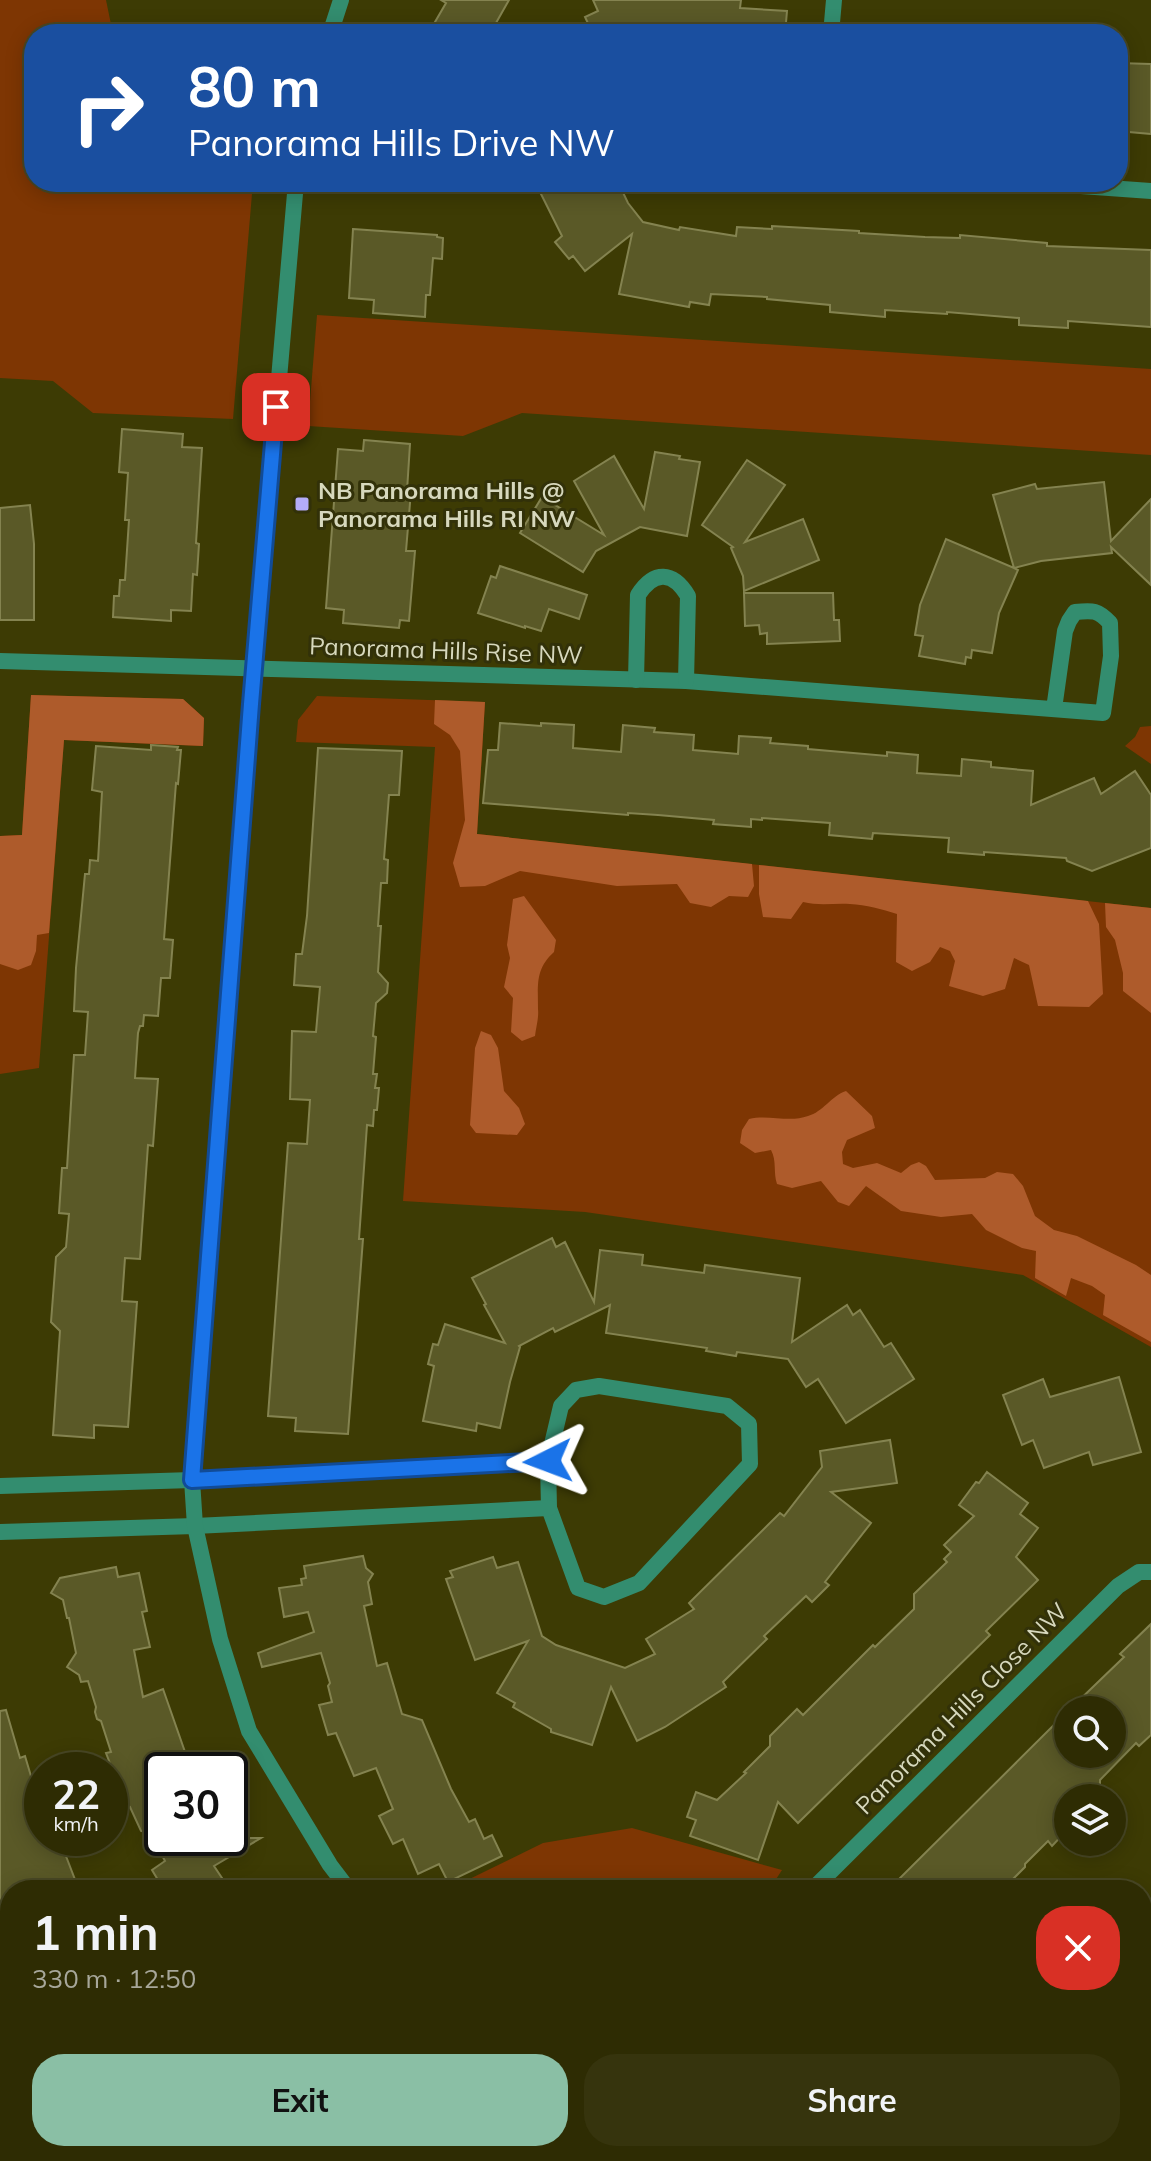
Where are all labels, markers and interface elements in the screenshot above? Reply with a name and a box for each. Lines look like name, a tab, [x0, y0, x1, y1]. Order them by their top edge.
text: 80 m	[188, 51, 321, 121]
icon: right	[56, 56, 160, 160]
text: Panorama Hills Drive NW	[188, 120, 615, 165]
pin	[242, 373, 310, 441]
icon: arrive	[254, 385, 298, 429]
place label: NB Panorama Hills @ Panorama Hills RI NW	[318, 475, 576, 533]
marker: NB Panorama Hills @ Panorama Hills RI NW	[293, 495, 311, 513]
street label: Panorama Hills Rise NW	[309, 630, 583, 670]
position arrow	[506, 1419, 590, 1503]
street label: Panorama Hills Close NW	[849, 1596, 1073, 1820]
map controls	[1054, 1696, 1126, 1856]
button: search	[1054, 1696, 1126, 1768]
speed limit sign: 30	[144, 1752, 248, 1856]
text: 22	[52, 1769, 100, 1819]
button: layers	[1054, 1784, 1126, 1856]
text: km/h	[53, 1811, 99, 1836]
text: 1 min	[32, 1902, 159, 1962]
button: close	[1036, 1906, 1120, 1990]
text: 330 m · 12:50	[32, 1962, 196, 1995]
button: Exit	[32, 2054, 568, 2146]
button: Share	[584, 2054, 1120, 2146]

